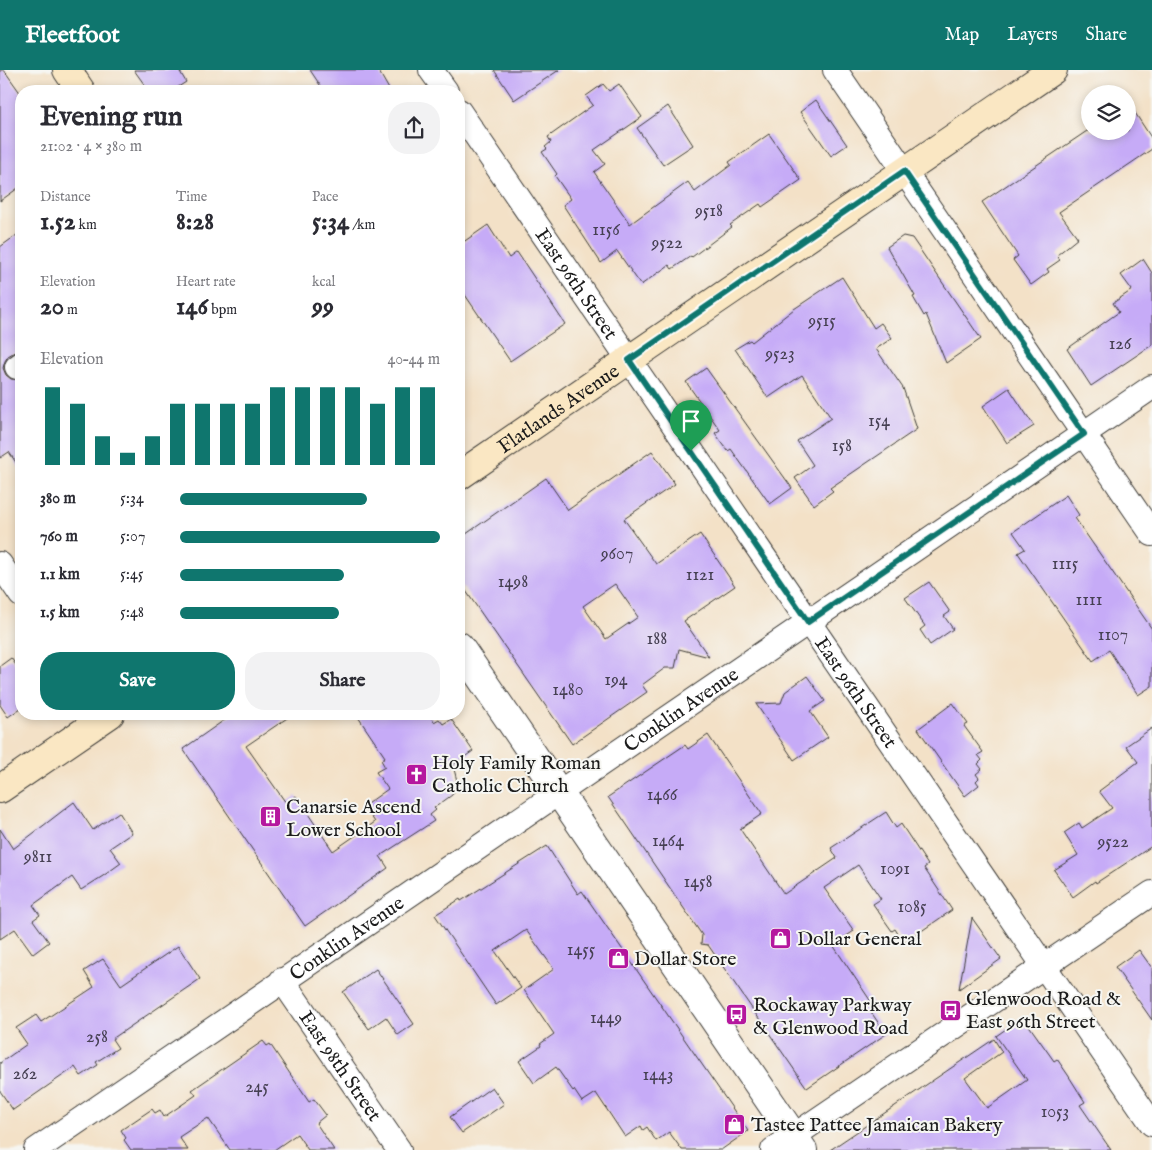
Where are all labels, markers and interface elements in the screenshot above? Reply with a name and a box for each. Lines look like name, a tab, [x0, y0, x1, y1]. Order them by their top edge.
text: Fleetfoot	[25, 20, 120, 51]
text: Map	[945, 24, 979, 47]
text: Layers	[1007, 24, 1058, 47]
text: Share	[1086, 24, 1127, 47]
map controls	[1081, 85, 1136, 140]
button: layers	[1081, 85, 1136, 140]
text: Evening run	[40, 100, 183, 135]
button: share	[388, 102, 440, 154]
text: 21:02 · 4 × 380 m	[40, 137, 142, 157]
text: Distance	[40, 188, 91, 206]
text: Time	[176, 188, 207, 206]
text: Pace	[312, 188, 339, 206]
house number: 9518	[694, 200, 723, 223]
text: 1.52	[40, 206, 75, 238]
text: 8:28	[176, 206, 214, 238]
text: 5:34	[312, 206, 349, 238]
text: km	[75, 216, 97, 234]
text: /km	[349, 216, 375, 234]
house number: 1156	[592, 219, 620, 242]
street label: East 96th Street	[529, 224, 623, 345]
house number: 9522	[650, 232, 683, 255]
text: Elevation	[40, 273, 96, 291]
text: Heart rate	[176, 273, 236, 291]
text: kcal	[312, 273, 335, 291]
text: 20	[40, 291, 64, 323]
text: 146	[176, 291, 208, 323]
text: 99	[312, 291, 334, 323]
text: m	[64, 301, 78, 319]
text: bpm	[208, 301, 237, 319]
house number: 9515	[807, 310, 836, 333]
house number: 126	[1109, 333, 1132, 356]
house number: 9523	[764, 343, 795, 366]
text: Elevation	[40, 350, 103, 370]
text: 40–44 m	[387, 350, 440, 370]
street label: Flatlands Avenue	[493, 359, 624, 460]
pin	[670, 400, 712, 451]
icon: arrive	[677, 407, 705, 435]
house number: 154	[868, 410, 890, 433]
house number: 158	[832, 435, 852, 458]
text: 380 m	[40, 489, 76, 509]
text: 5:34	[120, 489, 144, 509]
text: 760 m	[40, 527, 78, 547]
text: 5:07	[120, 527, 145, 547]
house number: 9607	[600, 543, 633, 566]
house number: 1115	[1052, 553, 1079, 576]
house number: 1121	[686, 564, 714, 587]
text: 1.1 km	[40, 565, 80, 585]
text: 5:45	[120, 565, 144, 585]
house number: 1498	[498, 571, 528, 594]
house number: 1111	[1076, 589, 1102, 612]
text: 1.5 km	[40, 603, 80, 623]
text: 5:48	[120, 603, 144, 623]
house number: 1107	[1098, 624, 1128, 647]
house number: 188	[647, 628, 667, 651]
street label: East 96th Street	[808, 632, 902, 754]
button: Save	[40, 652, 235, 710]
button: Share	[245, 652, 440, 710]
street label: Conklin Avenue	[619, 662, 744, 758]
house number: 194	[604, 669, 628, 692]
house number: 1480	[552, 679, 584, 702]
place label: Holy Family Roman Catholic Church	[432, 751, 601, 799]
church icon: Holy Family Roman Catholic Church	[404, 762, 428, 786]
house number: 1466	[647, 784, 678, 807]
place label: Canarsie Ascend Lower School	[286, 795, 421, 843]
building icon: Canarsie Ascend Lower School	[258, 805, 282, 829]
house number: 1464	[652, 830, 684, 853]
house number: 9522	[1096, 831, 1129, 854]
house number: 9811	[23, 846, 52, 869]
house number: 1091	[880, 858, 910, 881]
house number: 1458	[683, 871, 713, 894]
street label: Conklin Avenue	[285, 891, 409, 987]
house number: 1085	[897, 896, 927, 919]
shop icon: Dollar General	[769, 926, 793, 950]
place label: Dollar General	[797, 927, 922, 952]
house number: 1455	[567, 939, 596, 962]
shop icon: Dollar Store	[606, 946, 630, 970]
place label: Dollar Store	[634, 947, 736, 972]
place label: Glenwood Road & East 96th Street	[966, 987, 1121, 1035]
place label: Rockaway Parkway & Glenwood Road	[753, 993, 912, 1041]
bus stop icon: Glenwood Road & East 96th Street	[938, 998, 962, 1022]
bus stop icon: Rockaway Parkway & Glenwood Road	[725, 1003, 749, 1027]
street label: East 98th Street	[293, 1006, 387, 1127]
house number: 1449	[590, 1007, 622, 1030]
house number: 258	[86, 1026, 108, 1049]
house number: 262	[13, 1063, 37, 1086]
house number: 1443	[642, 1064, 674, 1087]
house number: 245	[245, 1076, 269, 1099]
house number: 1053	[1041, 1101, 1069, 1124]
shop icon: Tastee Pattee Jamaican Bakery	[723, 1112, 747, 1136]
place label: Tastee Pattee Jamaican Bakery	[751, 1113, 1003, 1138]

